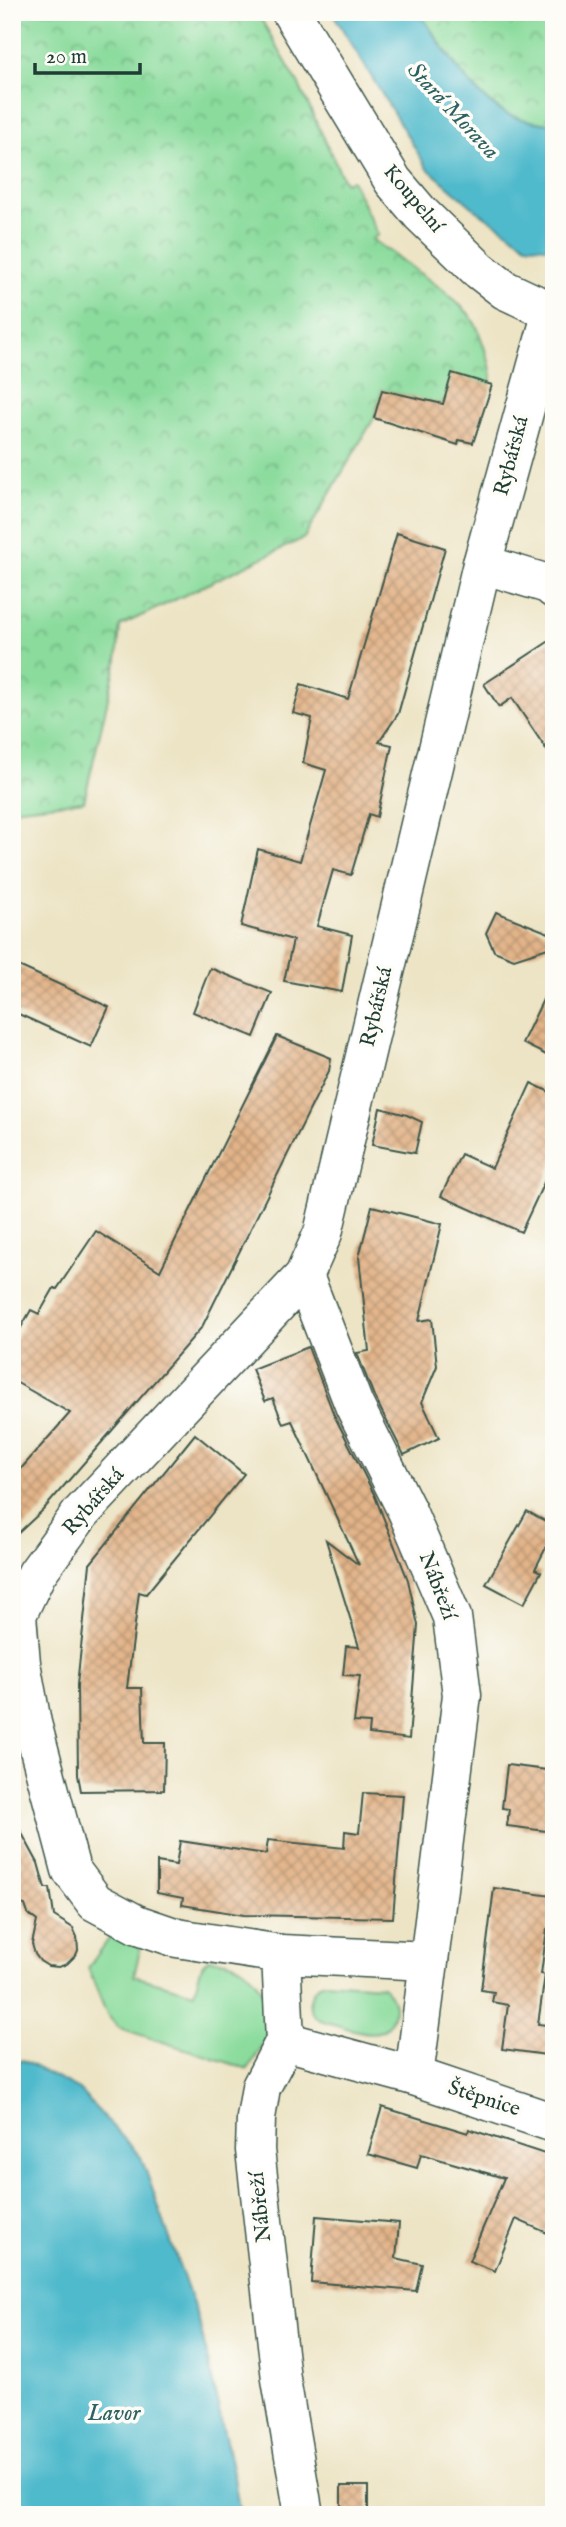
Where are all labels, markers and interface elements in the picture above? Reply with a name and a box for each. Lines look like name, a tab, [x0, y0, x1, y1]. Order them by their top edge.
scale bar	[35, 32, 140, 76]
text: 20 m	[46, 44, 87, 71]
water label: Stará Morava	[401, 56, 505, 166]
street label: Koupelní	[377, 159, 450, 240]
street label: Rybářská	[488, 412, 536, 499]
street label: Rybářská	[355, 963, 400, 1050]
street label: Rybářská	[57, 1462, 131, 1542]
street label: Nábřeží	[412, 1548, 463, 1625]
street label: Štěpnice	[444, 2074, 524, 2123]
street label: Nábřeží	[244, 2169, 278, 2243]
water label: Lavor	[87, 2399, 141, 2428]

